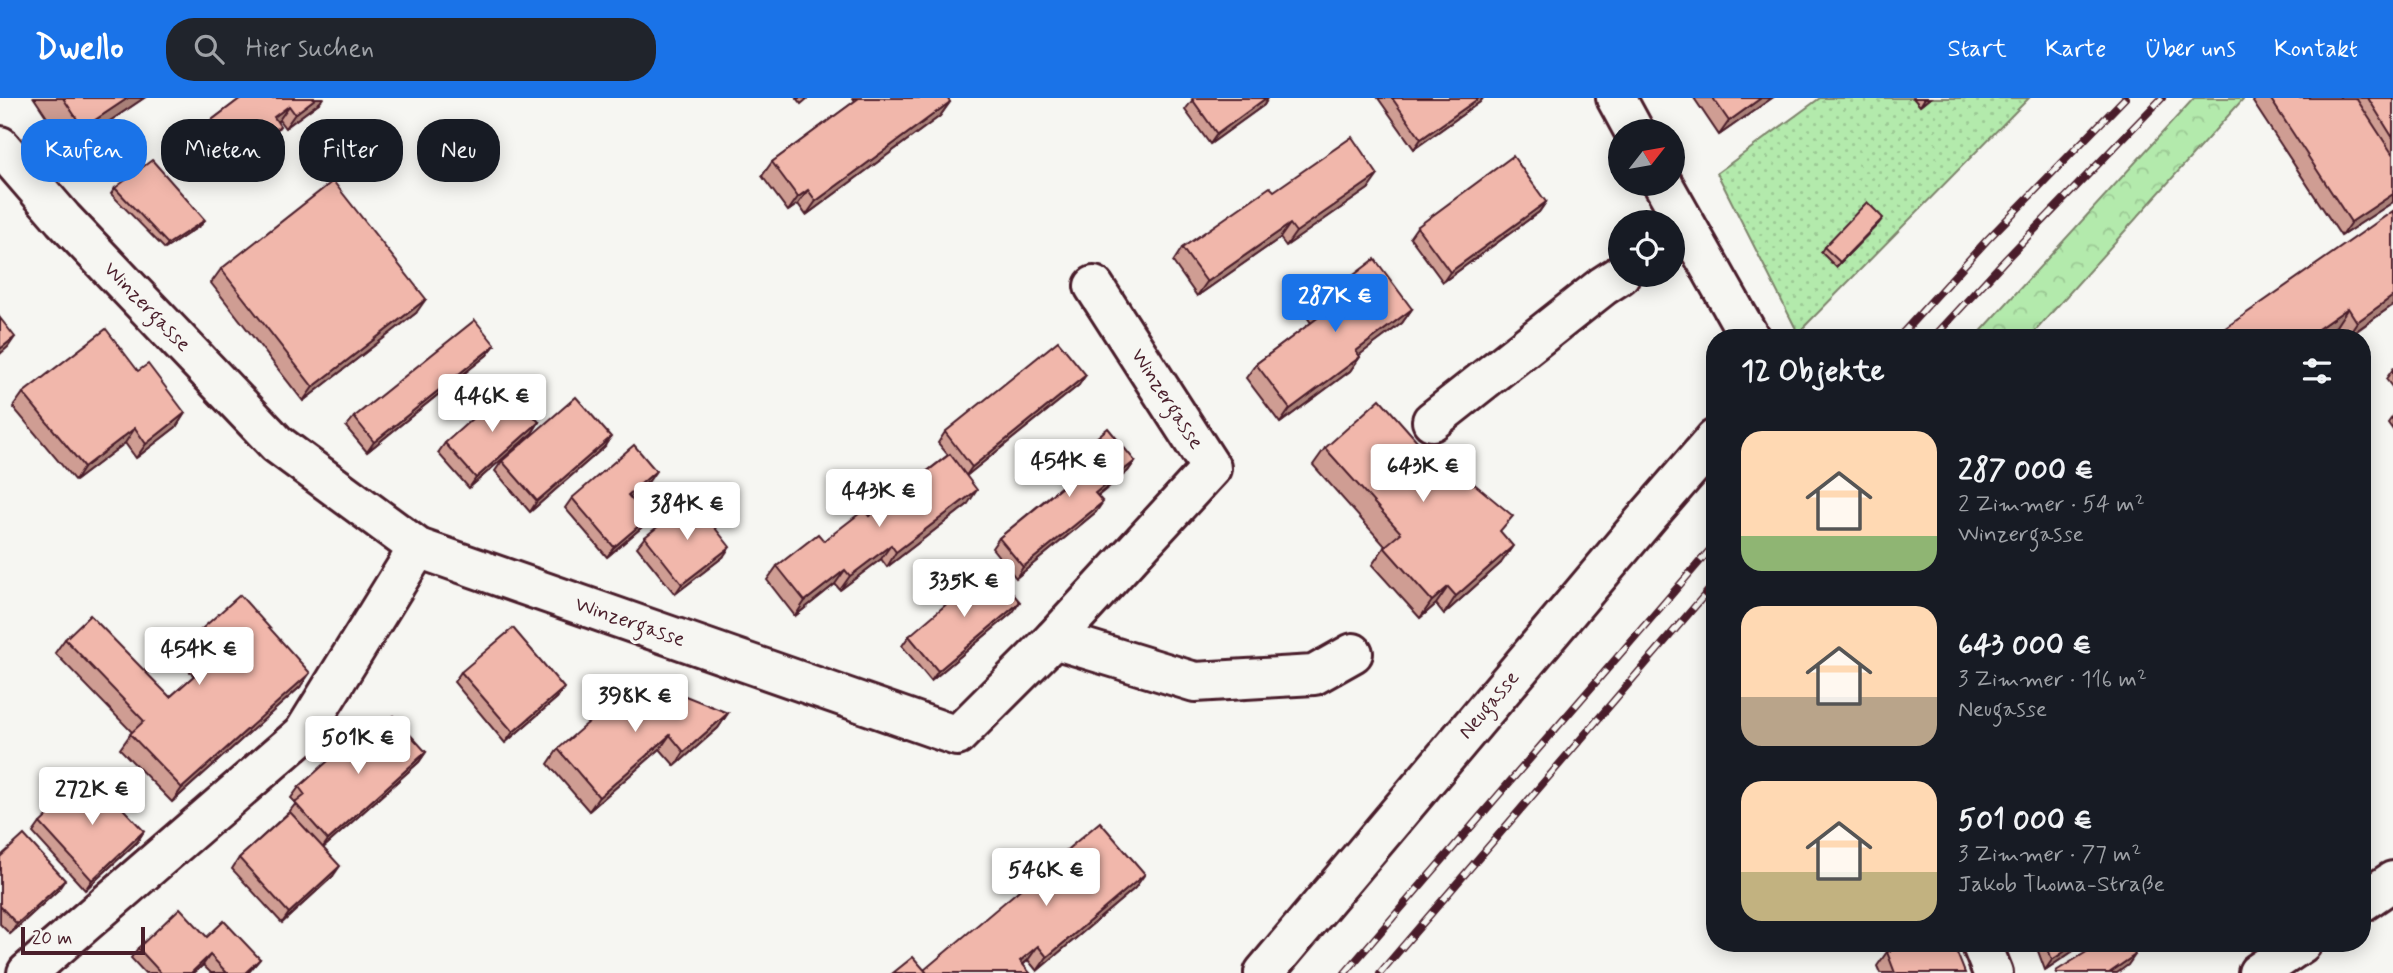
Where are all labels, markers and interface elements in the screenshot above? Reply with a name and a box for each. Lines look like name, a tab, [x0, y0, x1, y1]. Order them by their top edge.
search box	[166, 18, 656, 81]
text: Dwello	[35, 27, 124, 71]
icon: search	[190, 30, 228, 68]
text: Hier suchen	[246, 32, 374, 66]
text: Start	[1947, 34, 2007, 65]
text: Karte	[2045, 34, 2106, 65]
text: Über uns	[2144, 34, 2236, 65]
text: Kontakt	[2274, 34, 2358, 65]
chip: Kaufen	[21, 119, 147, 182]
chip: Mieten	[161, 119, 285, 182]
chip: Filter	[299, 119, 403, 182]
chip: Neu	[417, 119, 500, 182]
north arrow	[1608, 119, 1685, 196]
map controls	[1608, 119, 1685, 287]
button: locate	[1608, 210, 1685, 287]
street label: Winzergasse	[96, 256, 197, 359]
pin: 287K €	[1278, 274, 1392, 334]
text: 287K €	[1298, 282, 1372, 312]
street label: Winzergasse	[1122, 343, 1210, 456]
text: 12 Objekte	[1741, 352, 1885, 391]
icon: filters	[2298, 352, 2336, 390]
pin: 446K €	[435, 374, 549, 434]
text: 446K €	[454, 382, 530, 412]
pin: 454K €	[1012, 440, 1126, 499]
pin: 643K €	[1366, 444, 1480, 504]
text: 454K €	[1031, 447, 1107, 477]
text: 287 000 €	[1958, 451, 2094, 490]
text: 643K €	[1387, 452, 1459, 482]
icon: home	[1797, 459, 1881, 543]
pin: 443K €	[822, 470, 936, 529]
text: 443K €	[842, 477, 916, 507]
pin: 384K €	[630, 482, 744, 542]
text: 384K €	[650, 490, 724, 520]
text: 2 Zimmer · 54 m²	[1958, 490, 2145, 520]
text: Winzergasse	[1958, 520, 2084, 550]
pin: 335K €	[907, 560, 1021, 619]
text: 335K €	[929, 567, 999, 597]
street label: Winzergasse	[570, 590, 689, 656]
text: 643 000 €	[1958, 626, 2092, 665]
pin: 454K €	[142, 628, 256, 687]
icon: home	[1797, 634, 1881, 718]
text: 454K €	[161, 635, 237, 665]
street label: Neugasse	[1452, 665, 1527, 746]
text: 3 Zimmer · 116 m²	[1958, 665, 2147, 695]
pin: 398K €	[578, 674, 692, 734]
text: 398K €	[598, 682, 672, 712]
text: Neugasse	[1958, 695, 2047, 725]
pin: 501K €	[301, 716, 415, 776]
text: 501K €	[321, 724, 395, 754]
pin: 272K €	[35, 768, 149, 827]
text: 272K €	[55, 775, 129, 805]
text: 501 000 €	[1958, 801, 2093, 840]
icon: home	[1797, 809, 1881, 893]
text: 3 Zimmer · 77 m²	[1958, 840, 2142, 870]
pin: 546K €	[989, 848, 1103, 908]
text: 546K €	[1008, 856, 1084, 886]
text: Jakob Thoma-Straße	[1958, 870, 2165, 900]
scale bar	[21, 924, 145, 956]
text: 20 m	[32, 926, 72, 951]

